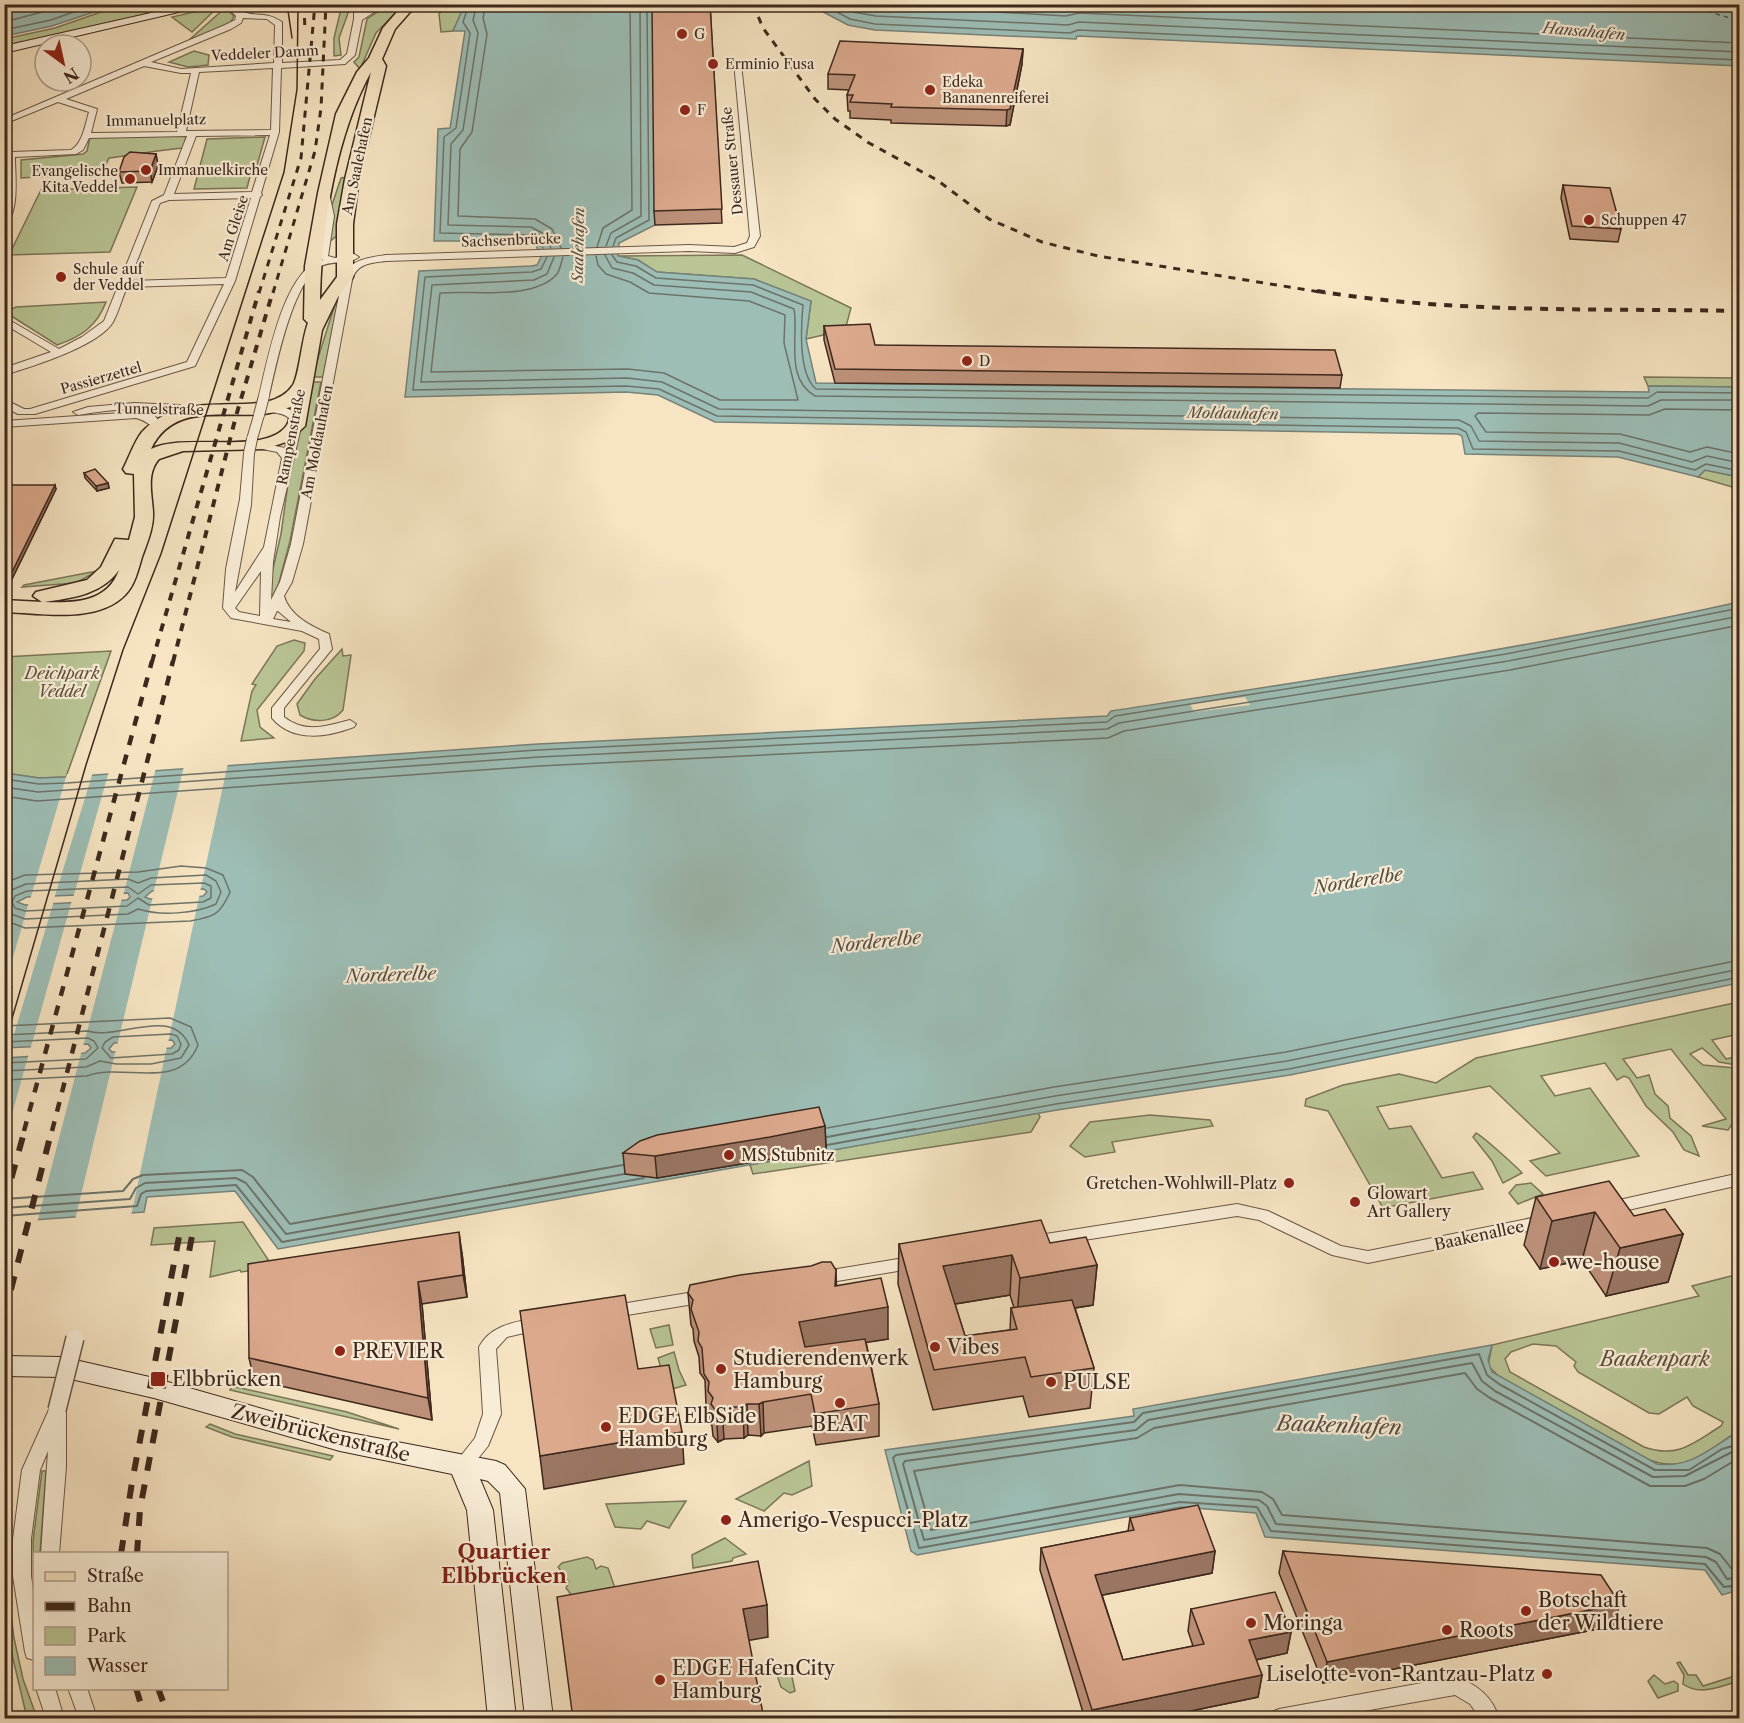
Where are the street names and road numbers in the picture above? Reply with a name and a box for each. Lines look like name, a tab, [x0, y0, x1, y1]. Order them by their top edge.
street label: Veddeler Damm	[210, 41, 319, 65]
street label: Dessauer Straße	[717, 106, 747, 216]
street label: Immanuelplatz	[106, 110, 206, 130]
street label: Am Saalehafen	[338, 115, 376, 218]
street label: Am Gleise	[214, 192, 252, 264]
street label: Sachsenbrücke	[461, 229, 561, 251]
street label: Passierzettel	[58, 358, 144, 398]
street label: Am Moldauhafen	[297, 383, 337, 502]
street label: Rampenstraße	[273, 387, 309, 487]
street label: Tunnelstraße	[114, 399, 204, 419]
street label: Baakenallee	[1432, 1216, 1526, 1254]
street label: Zweibrückenstraße	[229, 1399, 413, 1467]

